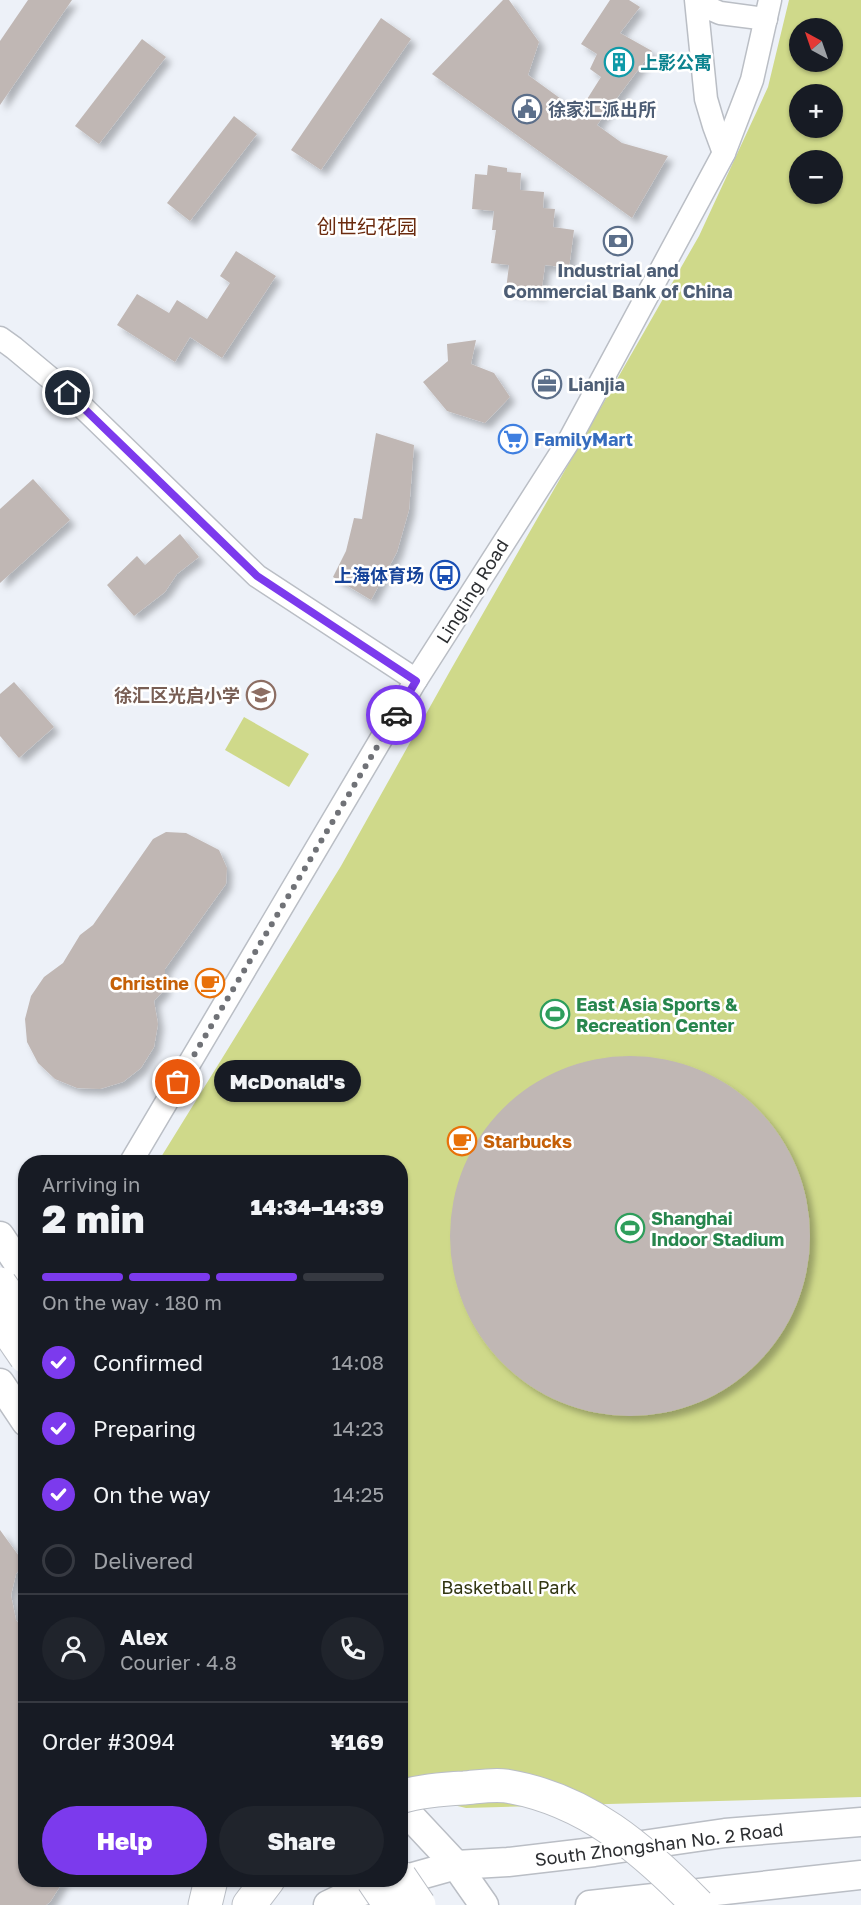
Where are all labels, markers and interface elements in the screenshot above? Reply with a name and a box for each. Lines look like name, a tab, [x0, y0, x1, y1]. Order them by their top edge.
north arrow	[789, 18, 843, 72]
map controls	[789, 18, 843, 204]
building icon: 上影公寓	[603, 46, 635, 78]
place label: 上影公寓	[640, 51, 712, 73]
button: +	[789, 84, 843, 138]
public building icon: 徐家汇派出所	[511, 93, 543, 125]
place label: 徐家汇派出所	[548, 98, 656, 120]
button: −	[789, 150, 843, 204]
district label: 创世纪花园	[317, 214, 417, 238]
bank icon: Industrial and Commercial Bank of China	[602, 225, 634, 257]
place label: Industrial and Commercial Bank of China	[503, 259, 733, 302]
pin	[42, 367, 93, 418]
office icon: Lianjia	[531, 368, 563, 400]
place label: Lianjia	[568, 373, 625, 395]
icon: home	[51, 376, 84, 409]
supermarket icon: FamilyMart	[497, 423, 529, 455]
place label: FamilyMart	[534, 428, 633, 450]
street label: Lingling Road	[431, 535, 513, 647]
bus stop icon: 上海体育场	[429, 559, 461, 591]
place label: 上海体育场	[334, 564, 424, 586]
school or university icon: 徐汇区光启小学	[245, 679, 277, 711]
place label: 徐汇区光启小学	[114, 684, 240, 706]
courier	[366, 685, 426, 745]
icon: car	[380, 699, 413, 732]
cafe icon: Christine	[194, 967, 226, 999]
place label: Christine	[110, 972, 189, 994]
place label: East Asia Sports & Recreation Center	[576, 993, 738, 1036]
sports icon: East Asia Sports & Recreation Center	[539, 998, 571, 1030]
pin	[152, 1056, 203, 1107]
callout: McDonald's	[214, 1061, 361, 1103]
icon: bag	[161, 1065, 194, 1098]
text: McDonald's	[230, 1069, 345, 1093]
cafe icon: Starbucks	[446, 1125, 478, 1157]
place label: Starbucks	[483, 1130, 572, 1152]
text: Arriving in	[42, 1172, 140, 1196]
text: 14:34–14:39	[251, 1193, 384, 1220]
text: 2 min	[42, 1195, 145, 1242]
place label: Shanghai Indoor Stadium	[651, 1207, 784, 1250]
sports icon: Shanghai Indoor Stadium	[614, 1212, 646, 1244]
text: On the way · 180 m	[42, 1290, 222, 1314]
icon: check	[42, 1346, 75, 1379]
text: Confirmed	[93, 1349, 203, 1376]
text: 14:08	[332, 1350, 384, 1374]
icon: check	[42, 1412, 75, 1445]
text: Preparing	[93, 1415, 196, 1442]
text: 14:23	[333, 1416, 384, 1440]
icon: check	[42, 1478, 75, 1511]
text: On the way	[93, 1481, 211, 1508]
text: 14:25	[333, 1482, 384, 1506]
text: Delivered	[93, 1547, 193, 1574]
park label: Basketball Park	[441, 1576, 577, 1598]
button: person	[42, 1617, 105, 1680]
button: phone	[321, 1617, 384, 1680]
text: Alex	[120, 1623, 168, 1650]
text: Courier · 4.8	[120, 1650, 237, 1674]
text: Order #3094	[42, 1728, 175, 1755]
text: ¥169	[330, 1728, 384, 1755]
button: Help	[42, 1806, 207, 1875]
button: Share	[219, 1806, 384, 1875]
street label: South Zhongshan No. 2 Road	[533, 1818, 785, 1870]

